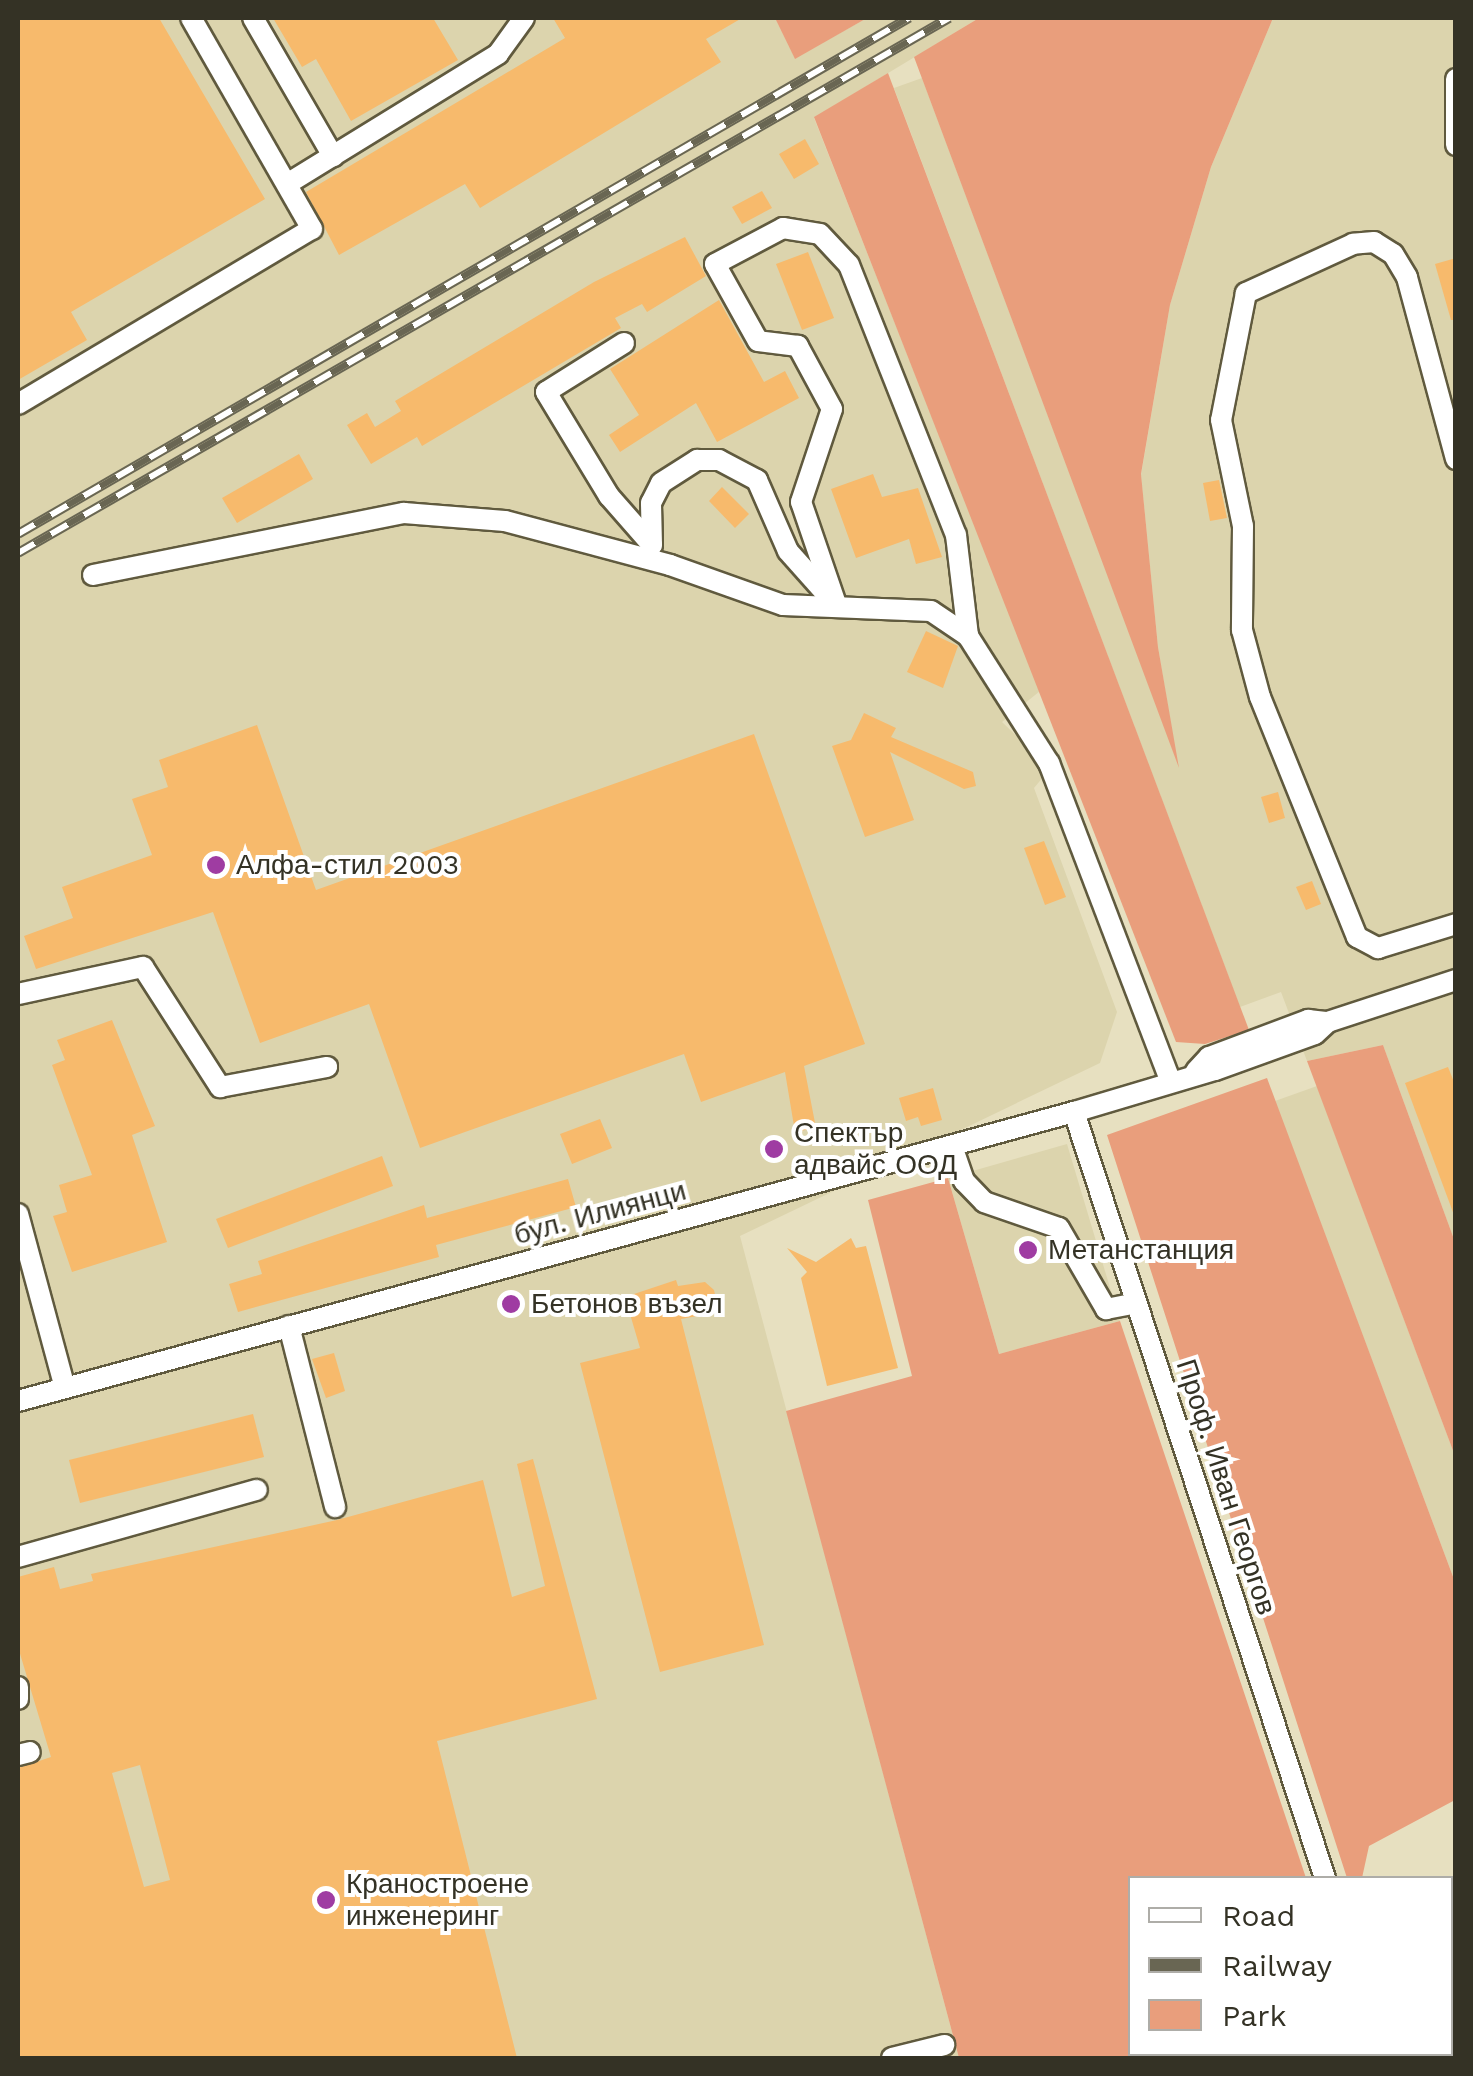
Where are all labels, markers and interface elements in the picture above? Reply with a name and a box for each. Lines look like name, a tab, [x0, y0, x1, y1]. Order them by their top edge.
place label: Алфа-стил 2003	[236, 848, 459, 882]
marker: Алфа-стил 2003	[205, 854, 227, 876]
place label: Спектър адвайс ООД	[794, 1116, 957, 1182]
marker: Спектър адвайс ООД	[763, 1138, 785, 1160]
street label: бул. Илиянци	[510, 1174, 690, 1252]
place label: Метанстанция	[1048, 1233, 1234, 1267]
marker: Метанстанция	[1017, 1239, 1039, 1261]
place label: Бетонов възел	[531, 1287, 723, 1321]
marker: Бетонов възел	[500, 1293, 522, 1315]
street label: Проф. Иван Георгов	[1169, 1355, 1283, 1619]
place label: Краностроене инженеринг	[346, 1867, 529, 1933]
legend	[1128, 1876, 1453, 2056]
marker: Краностроене инженеринг	[315, 1889, 337, 1911]
text: Road	[1222, 1898, 1295, 1933]
text: Railway	[1222, 1948, 1332, 1983]
text: Park	[1222, 1998, 1287, 2033]

